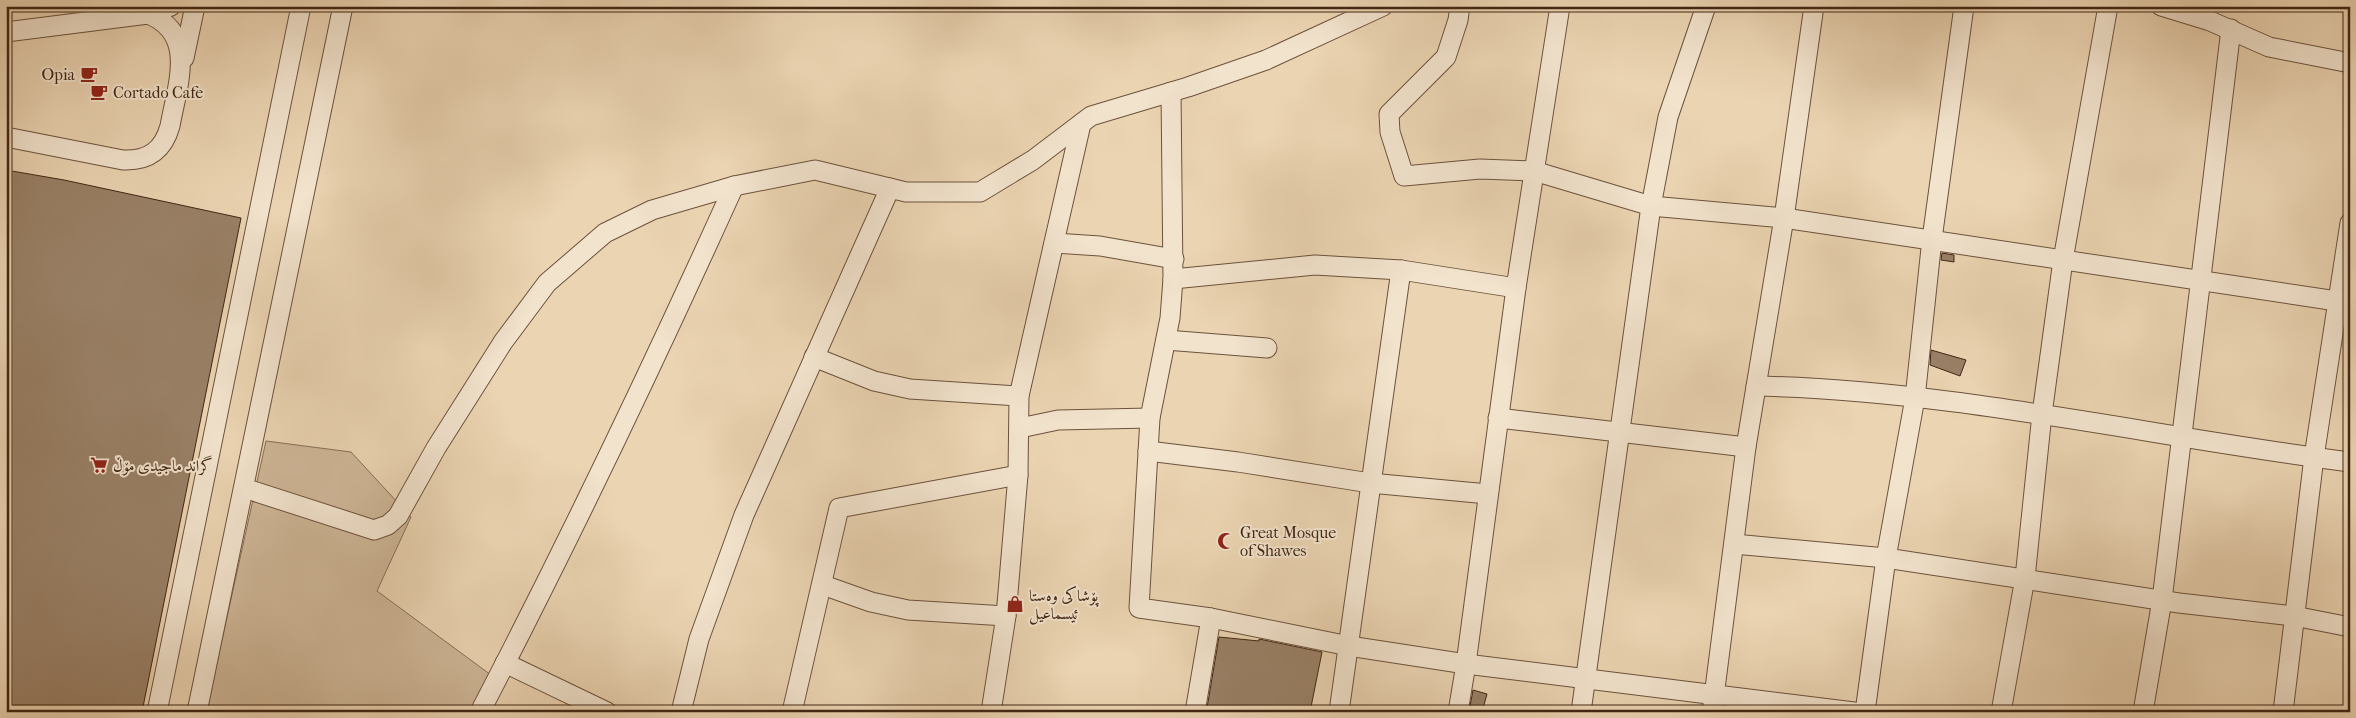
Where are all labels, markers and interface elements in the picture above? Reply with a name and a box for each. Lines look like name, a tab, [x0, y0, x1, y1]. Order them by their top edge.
cafe icon: Opia	[79, 64, 99, 84]
place label: Opia	[41, 65, 76, 84]
cafe icon: Cortado Cafe	[89, 82, 109, 102]
place label: Cortado Cafe	[113, 83, 203, 102]
supermarket icon: گراند ماجیدی مۆڵ	[89, 455, 109, 475]
place label: گراند ماجیدی مۆڵ	[113, 455, 213, 476]
place label: Great Mosque of Shawes	[1240, 523, 1336, 560]
mosque icon: Great Mosque of Shawes	[1216, 531, 1236, 551]
place label: پۆشاکی وەستا ئیسماعیل	[1029, 585, 1099, 625]
shop icon: پۆشاکی وەستا ئیسماعیل	[1005, 594, 1025, 614]

